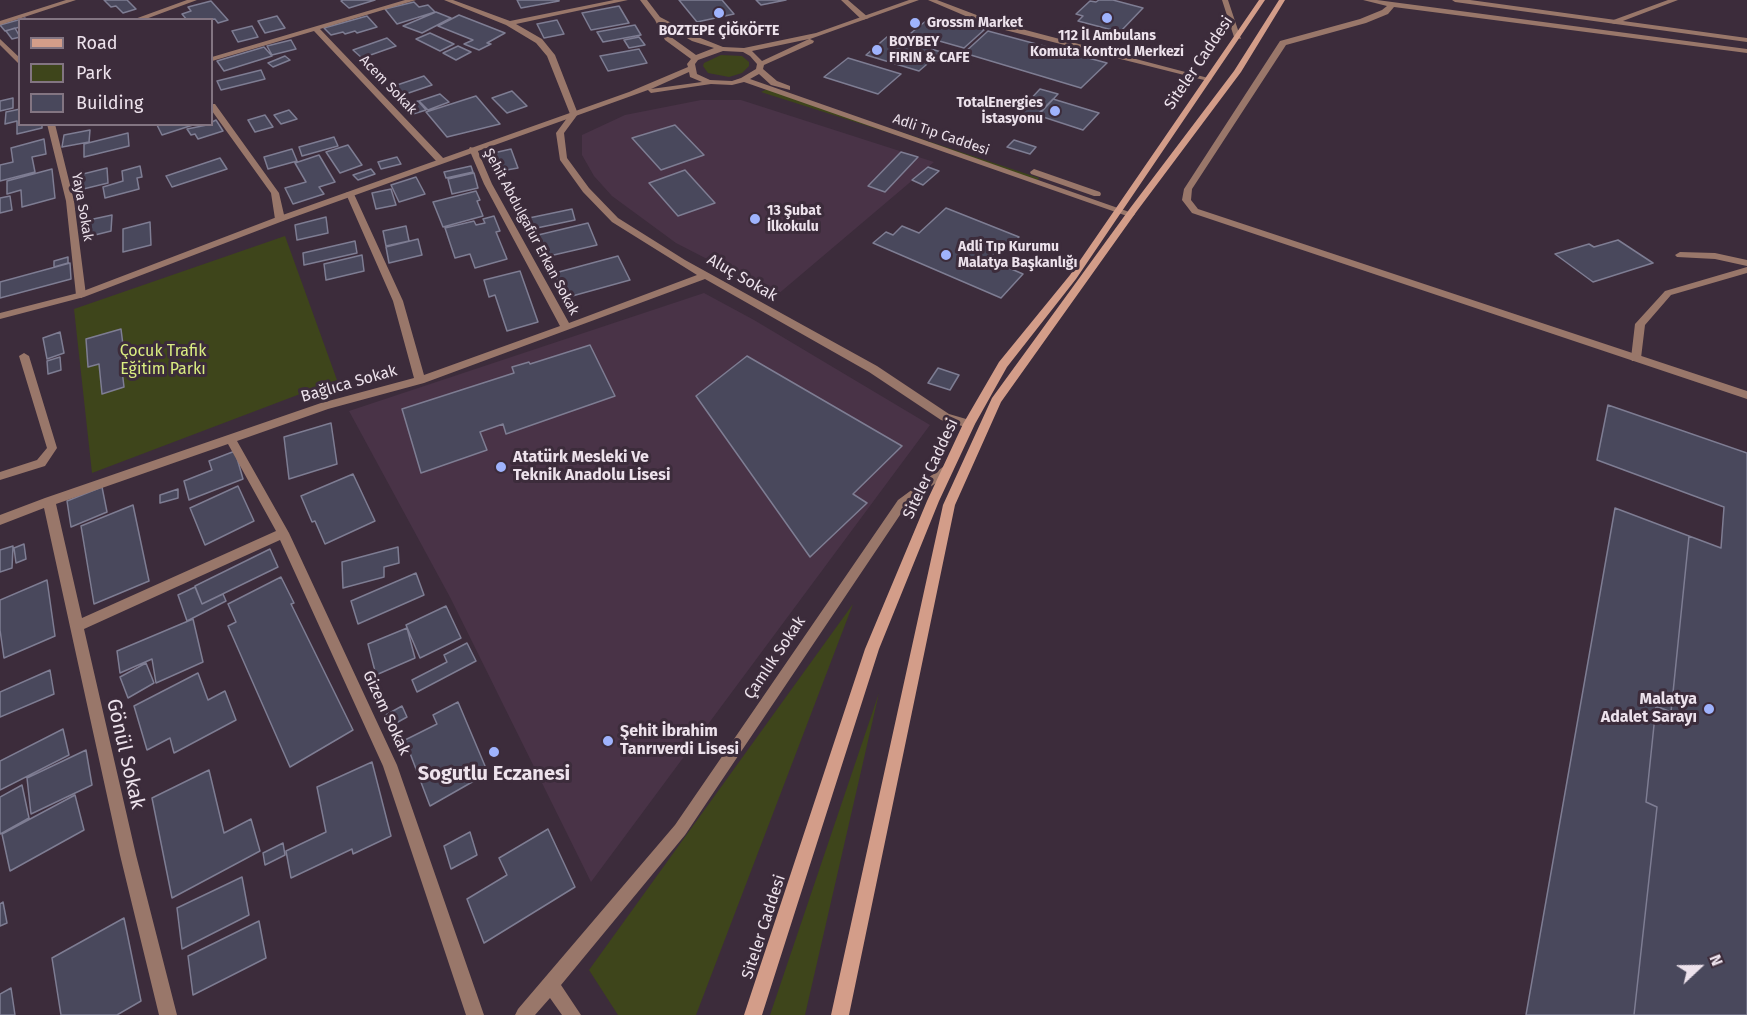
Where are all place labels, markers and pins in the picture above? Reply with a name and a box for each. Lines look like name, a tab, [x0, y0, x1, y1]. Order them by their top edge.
marker: BOZTEPE ÇİĞKÖFTE	[712, 6, 726, 20]
marker: 112 İl Ambulans Komuta Kontrol Merkezi	[1100, 11, 1114, 25]
place label: Grossm Market	[927, 15, 1023, 31]
marker: Grossm Market	[908, 16, 922, 30]
place label: BOZTEPE ÇİĞKÖFTE	[659, 23, 779, 39]
place label: 112 İl Ambulans Komuta Kontrol Merkezi	[1030, 28, 1184, 60]
place label: BOYBEY FIRIN & CAFE	[889, 34, 970, 66]
marker: BOYBEY FIRIN & CAFE	[870, 43, 884, 57]
place label: TotalEnergies İstasyonu	[956, 95, 1043, 128]
marker: TotalEnergies İstasyonu	[1048, 104, 1062, 118]
place label: 13 Şubat İlkokulu	[767, 203, 821, 236]
marker: 13 Şubat İlkokulu	[748, 212, 762, 226]
place label: Adli Tıp Kurumu Malatya Başkanlığı	[958, 239, 1078, 272]
marker: Adli Tıp Kurumu Malatya Başkanlığı	[939, 248, 953, 262]
place label: Atatürk Mesleki Ve Teknik Anadolu Lisesi	[513, 448, 670, 486]
marker: Atatürk Mesleki Ve Teknik Anadolu Lisesi	[494, 460, 508, 474]
place label: Malatya Adalet Sarayı	[1601, 690, 1697, 728]
marker: Malatya Adalet Sarayı	[1702, 702, 1716, 716]
place label: Şehit İbrahim Tanrıverdi Lisesi	[620, 722, 739, 760]
marker: Şehit İbrahim Tanrıverdi Lisesi	[601, 734, 615, 748]
marker: Sogutlu Eczanesi	[487, 745, 501, 759]
place label: Sogutlu Eczanesi	[418, 762, 570, 786]

